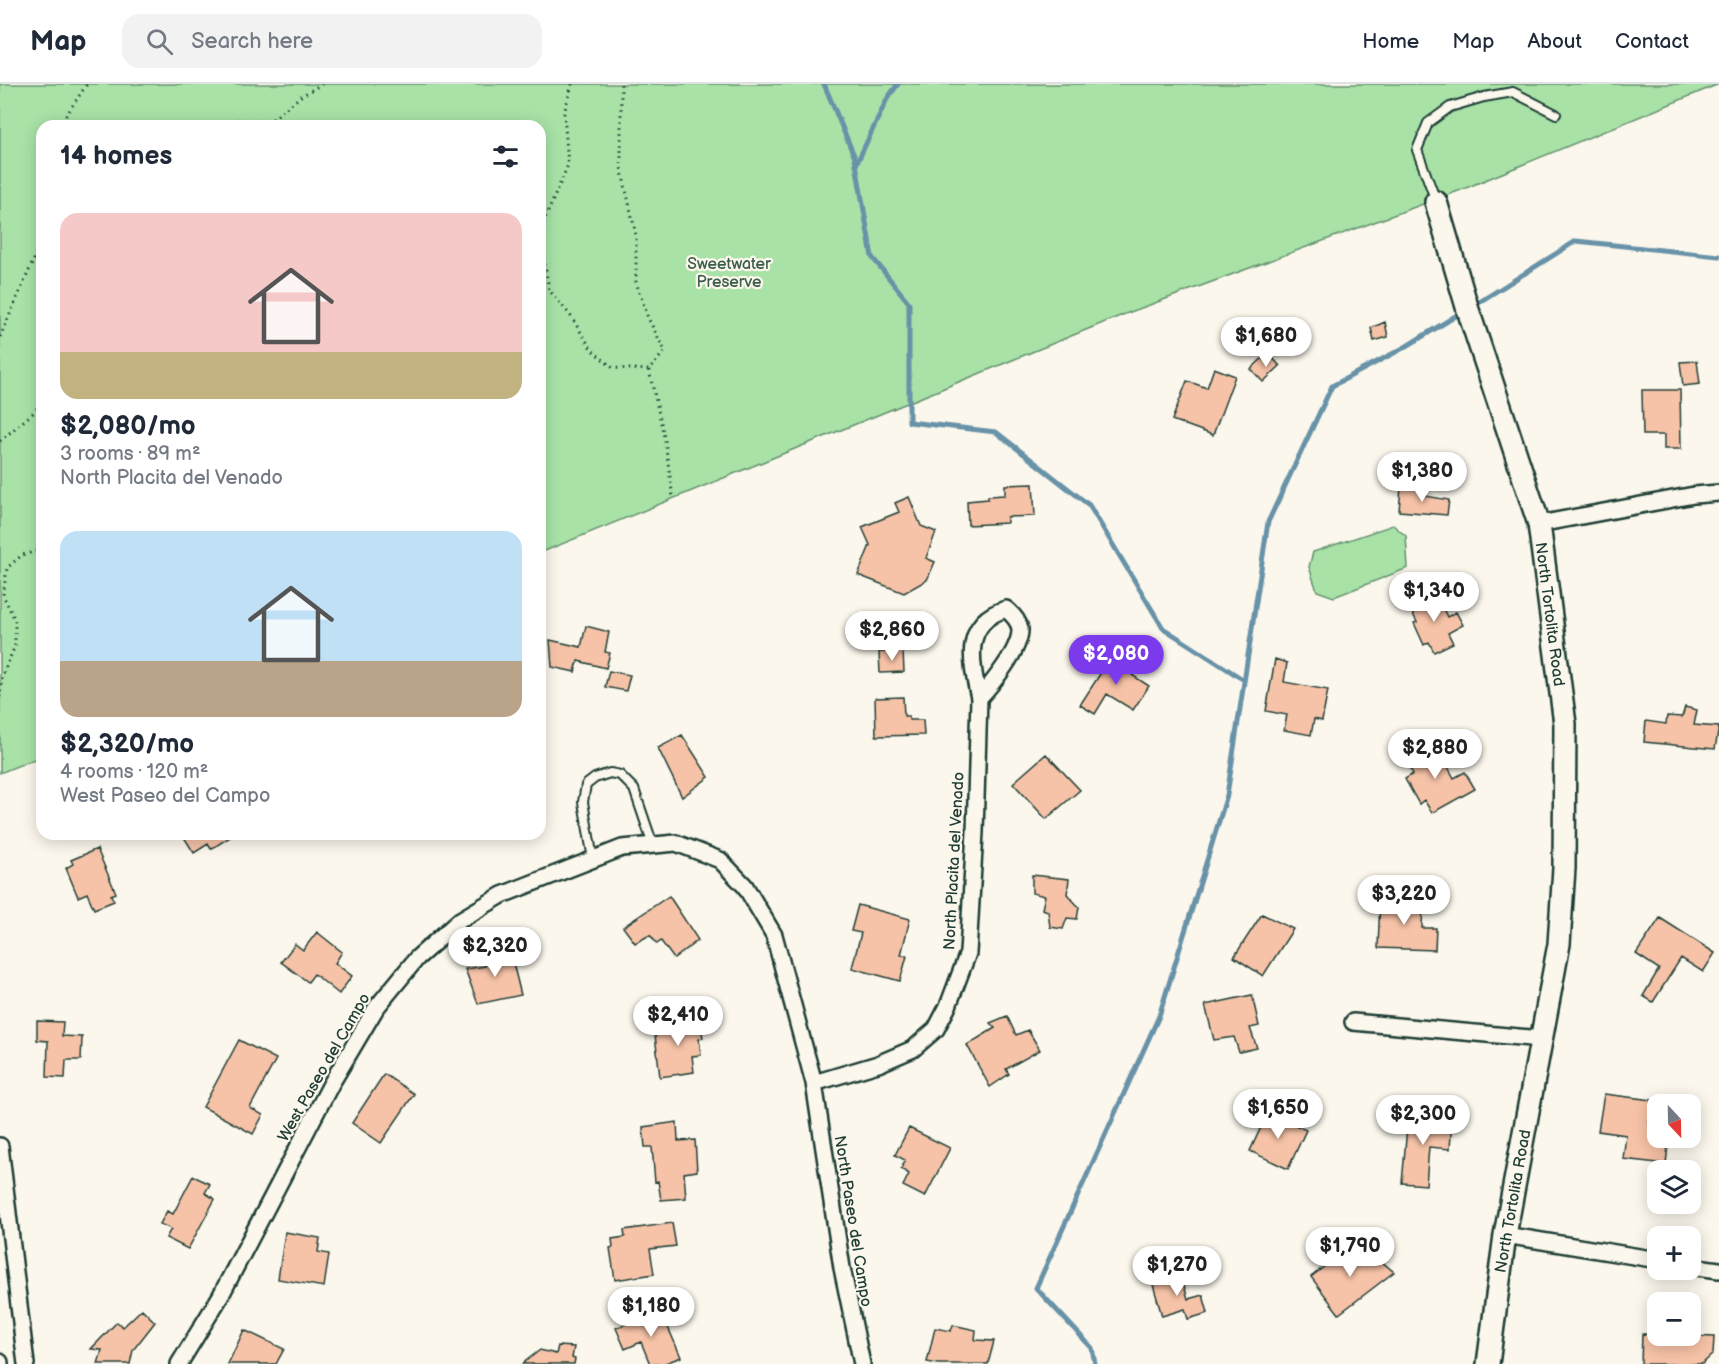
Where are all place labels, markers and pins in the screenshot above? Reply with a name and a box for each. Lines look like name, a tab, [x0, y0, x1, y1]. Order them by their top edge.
pin: $1,680	[1217, 317, 1315, 368]
pin: $1,380	[1373, 452, 1471, 503]
pin: $1,340	[1385, 572, 1483, 623]
pin: $2,860	[843, 611, 941, 662]
pin: $2,080	[1067, 635, 1165, 686]
pin: $2,880	[1386, 729, 1484, 780]
pin: $3,220	[1355, 875, 1453, 926]
pin: $2,320	[446, 927, 544, 978]
pin: $2,410	[629, 996, 727, 1047]
pin: $1,650	[1229, 1089, 1327, 1140]
pin: $2,300	[1374, 1095, 1472, 1146]
pin: $1,790	[1301, 1227, 1399, 1278]
pin: $1,270	[1128, 1246, 1226, 1297]
pin: $1,180	[602, 1287, 700, 1338]

